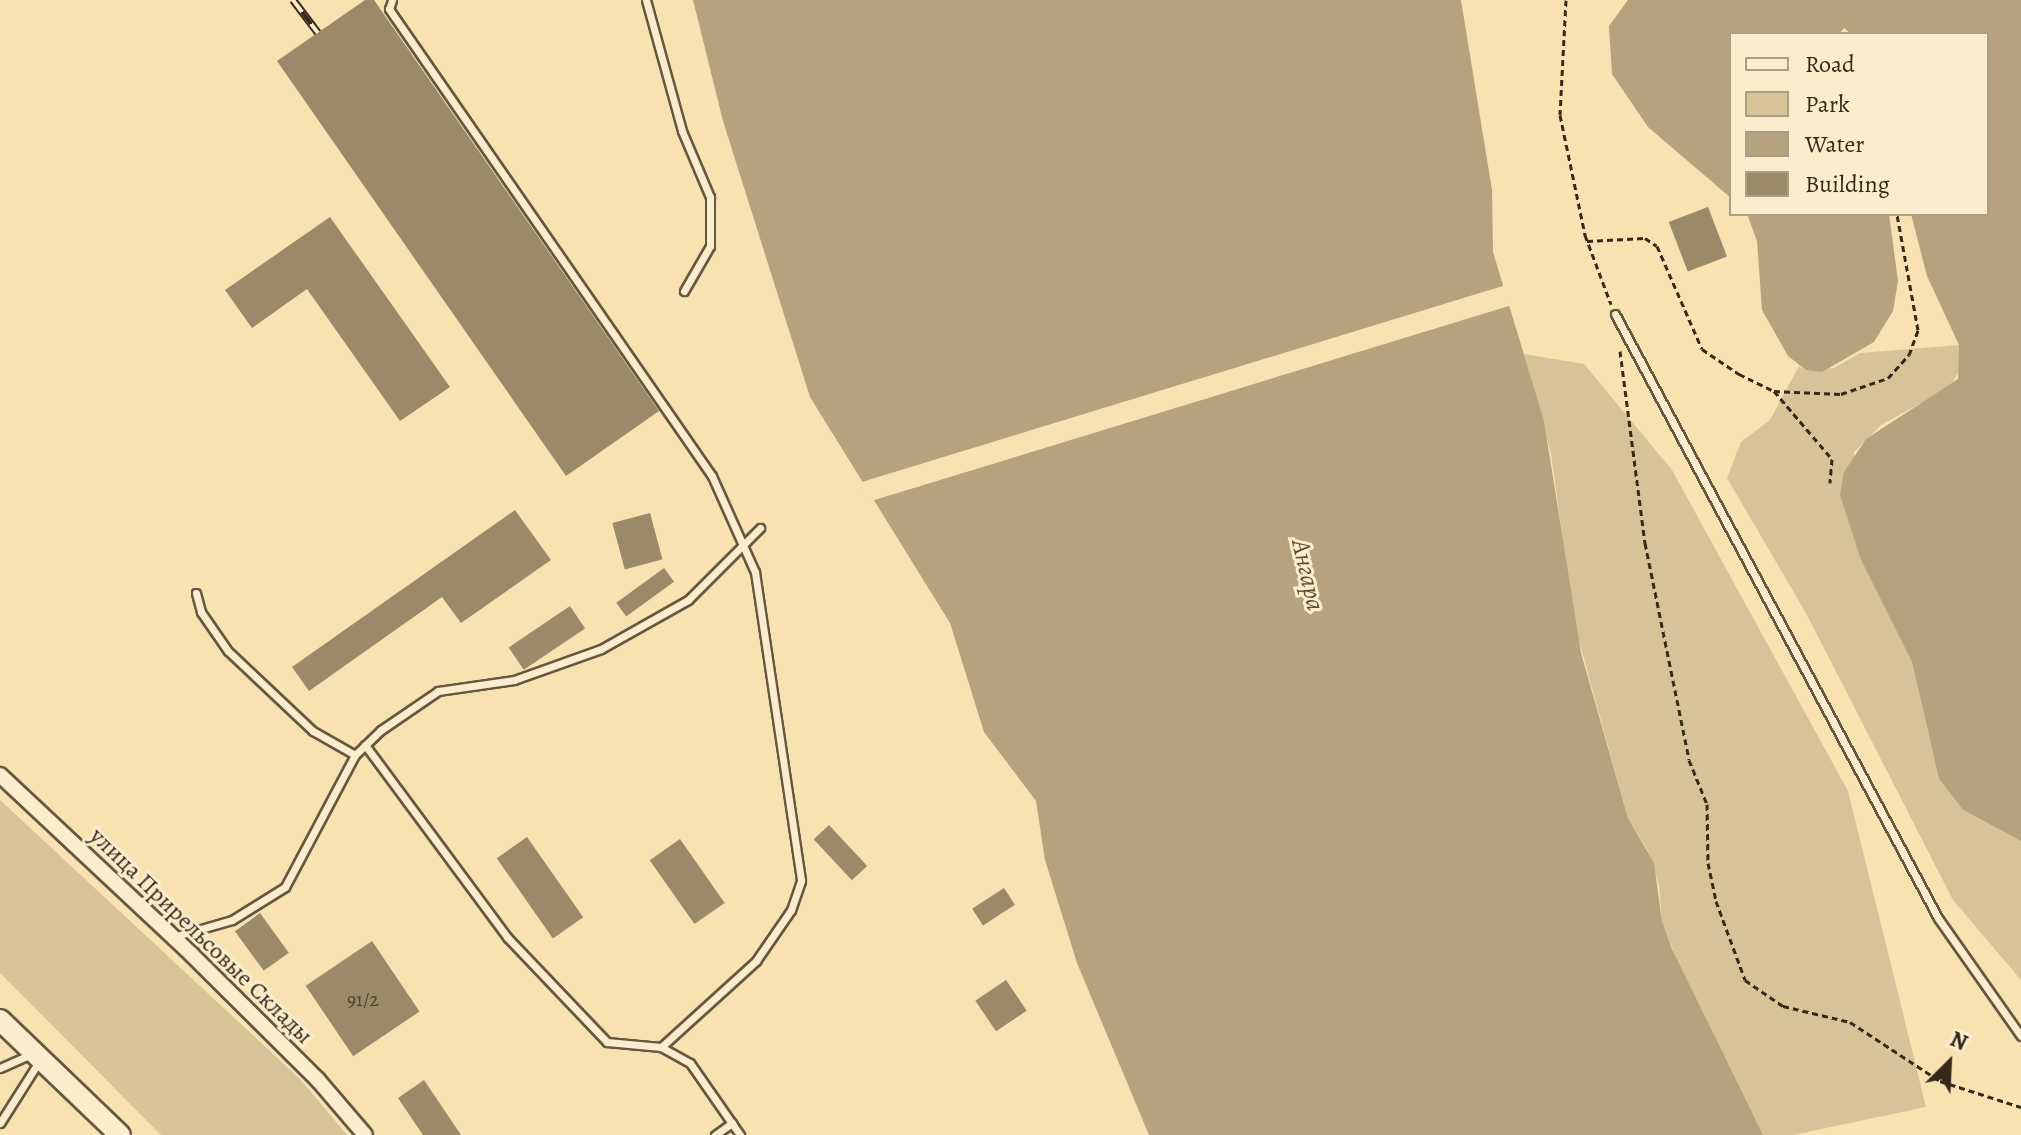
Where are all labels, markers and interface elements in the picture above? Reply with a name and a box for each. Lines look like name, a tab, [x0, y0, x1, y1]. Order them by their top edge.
legend	[1729, 32, 1989, 216]
text: Road	[1805, 48, 1855, 80]
text: Park	[1805, 88, 1850, 120]
text: Water	[1805, 128, 1865, 160]
text: Building	[1805, 168, 1890, 200]
water label: Ангара	[1285, 536, 1331, 614]
street label: улица Прирельсовые Склады	[84, 822, 318, 1050]
house number: 91/2	[347, 987, 379, 1011]
north arrow	[1909, 1023, 1989, 1103]
text: N	[1945, 1024, 1972, 1058]

